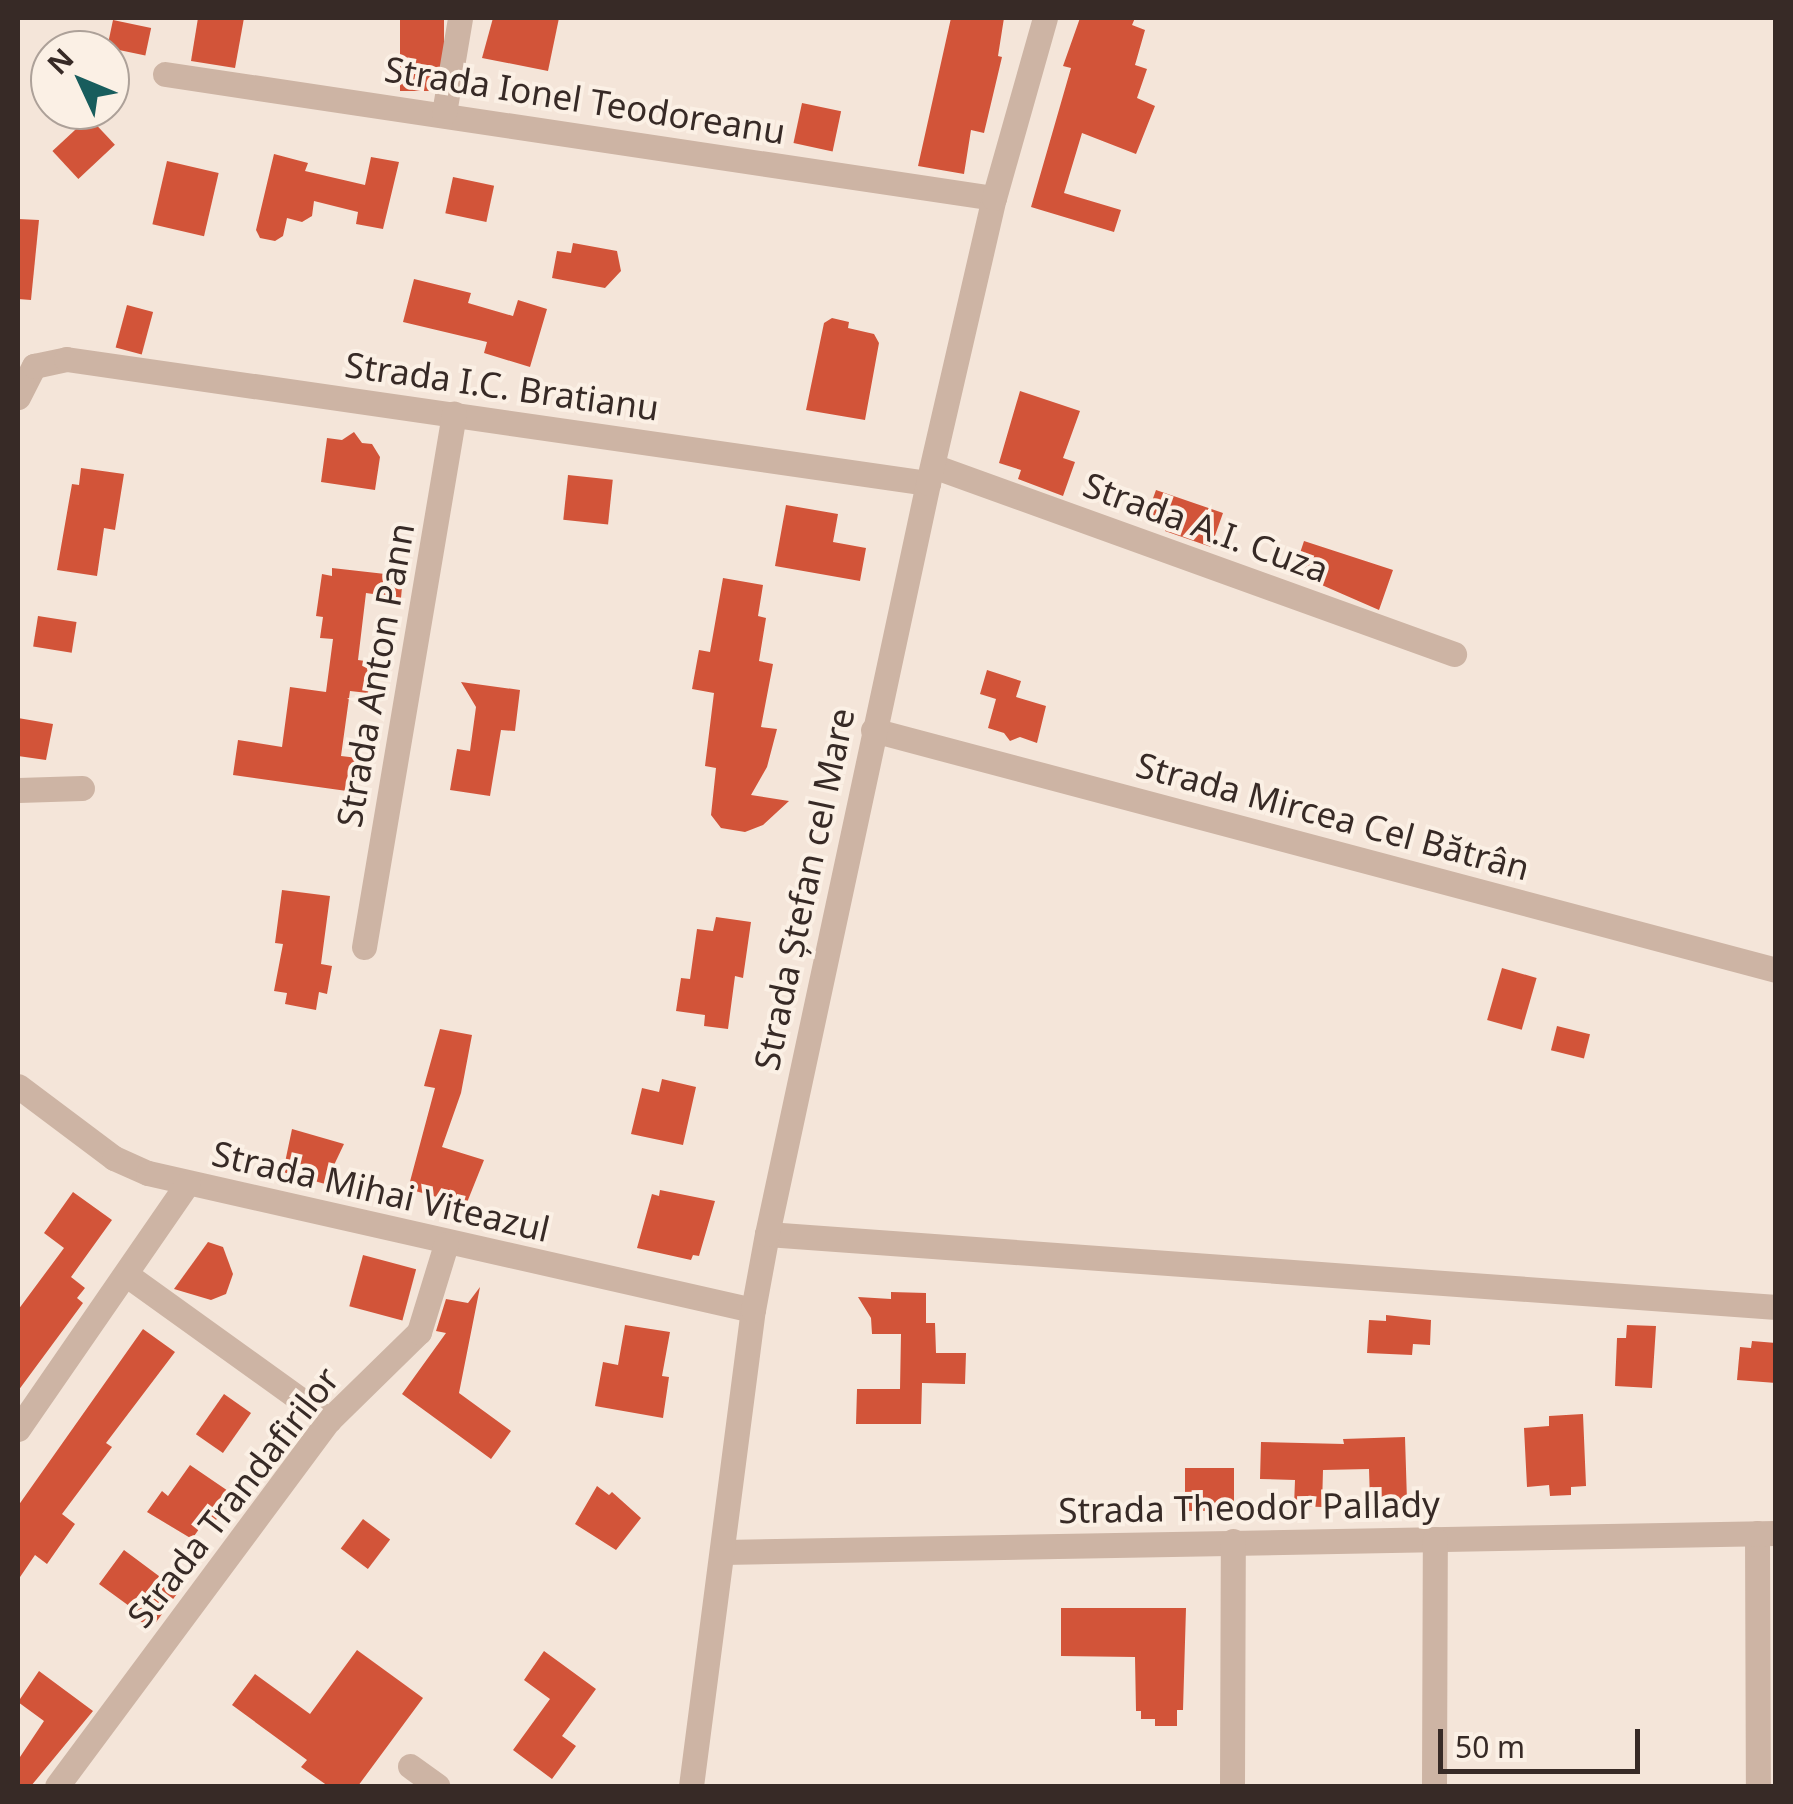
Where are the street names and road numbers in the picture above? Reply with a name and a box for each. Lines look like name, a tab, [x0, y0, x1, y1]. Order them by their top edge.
street label: Strada Ionel Teodoreanu	[382, 48, 788, 152]
street label: Strada I.C. Bratianu	[342, 343, 662, 429]
street label: Strada A.I. Cuza	[1078, 463, 1334, 591]
street label: Strada Anton Pann	[328, 520, 422, 830]
street label: Strada Ștefan cel Mare	[745, 704, 863, 1074]
street label: Strada Mircea Cel Bătrân	[1132, 743, 1534, 889]
street label: Strada Mihai Viteazul	[208, 1132, 554, 1250]
street label: Strada Trandafirilor	[118, 1359, 348, 1635]
street label: Strada Theodor Pallady	[1058, 1483, 1440, 1531]

